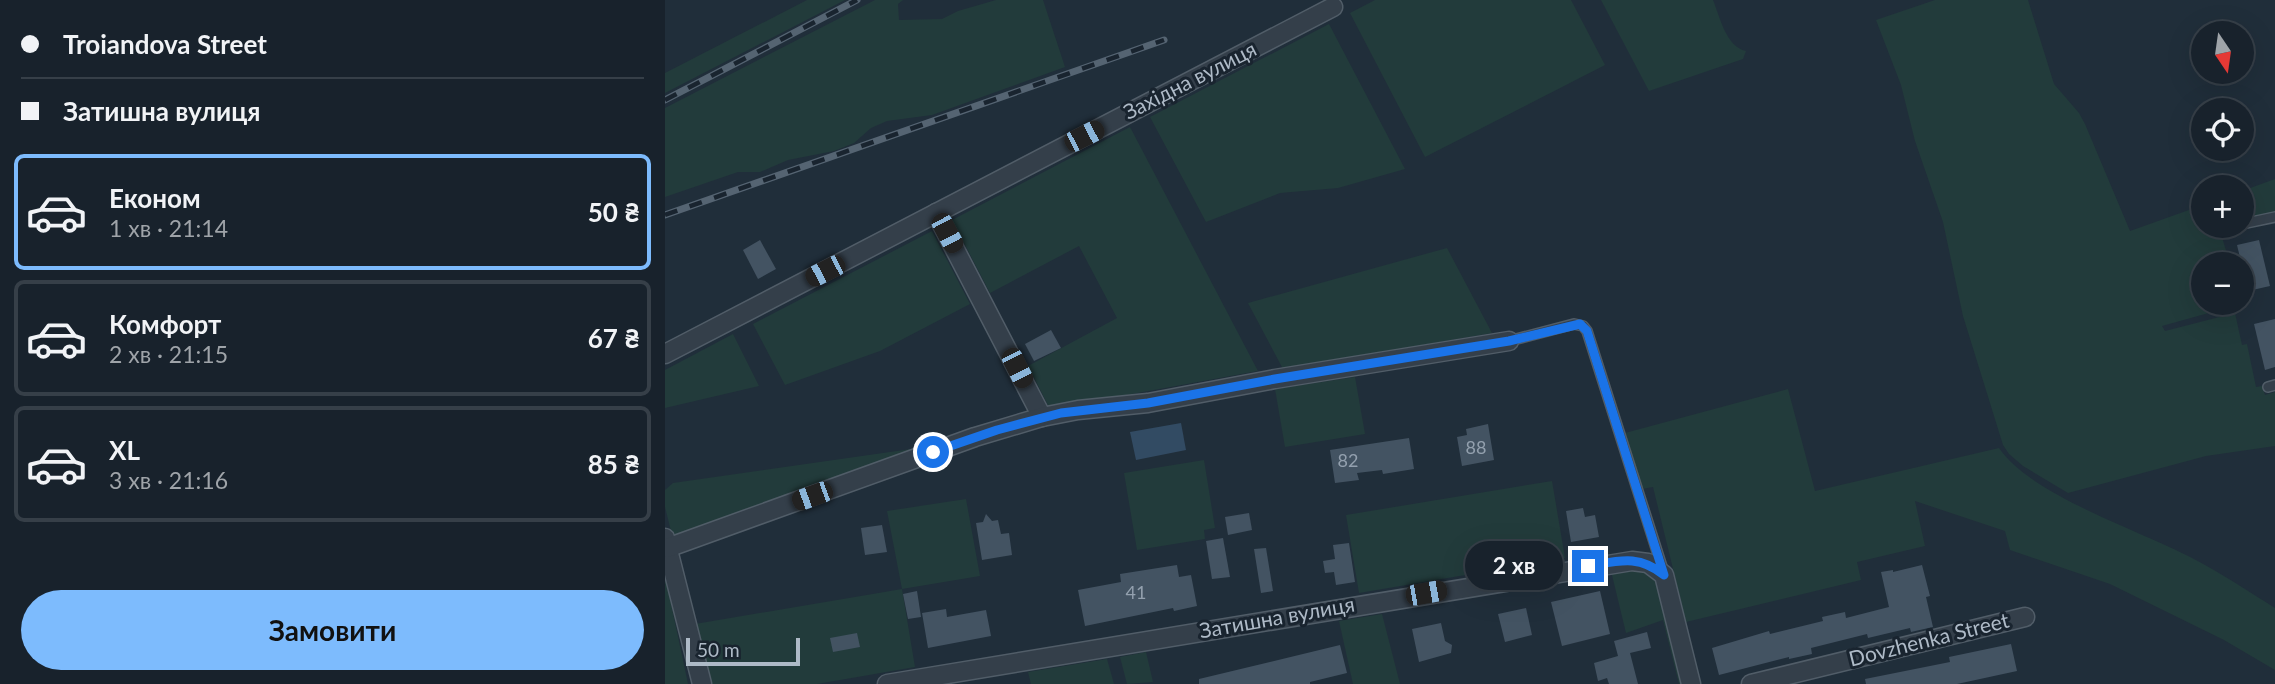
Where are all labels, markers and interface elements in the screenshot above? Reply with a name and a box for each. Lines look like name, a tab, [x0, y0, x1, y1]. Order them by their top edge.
north arrow	[2191, 21, 2254, 84]
map controls	[2191, 21, 2254, 315]
text: Troiandova Street	[63, 28, 267, 60]
street label: Західна вулиця	[1119, 35, 1260, 124]
text: Затишна вулиця	[63, 95, 260, 127]
button: locate	[2191, 98, 2254, 161]
car	[1061, 117, 1108, 155]
button: +	[2191, 175, 2254, 238]
icon: car	[25, 181, 88, 244]
text: Економ	[109, 182, 201, 214]
text: 50 ₴	[588, 196, 640, 228]
car	[928, 210, 967, 256]
text: 1 хв · 21:14	[109, 214, 228, 242]
car	[802, 252, 849, 290]
button: −	[2191, 252, 2254, 315]
icon: car	[25, 307, 88, 370]
text: Комфорт	[109, 308, 221, 340]
text: 67 ₴	[588, 322, 640, 354]
text: 2 хв · 21:15	[109, 340, 228, 368]
car	[999, 345, 1036, 391]
icon: car	[25, 433, 88, 496]
text: XL	[109, 434, 140, 466]
route start	[917, 436, 949, 468]
house number: 88	[1466, 436, 1486, 458]
text: 85 ₴	[588, 448, 640, 480]
house number: 82	[1338, 449, 1358, 471]
text: 3 хв · 21:16	[109, 466, 228, 494]
car	[789, 479, 836, 513]
callout: 2 хв	[1465, 542, 1563, 590]
route end	[1572, 550, 1604, 582]
text: 2 хв	[1493, 551, 1535, 579]
car	[1404, 579, 1449, 607]
house number: 41	[1126, 581, 1146, 603]
button: Замовити	[21, 590, 644, 670]
street label: Затишна вулиця	[1197, 591, 1356, 642]
street label: Dovzhenka Street	[1846, 606, 2012, 671]
scale bar	[686, 635, 800, 667]
text: 50 m	[697, 638, 740, 661]

